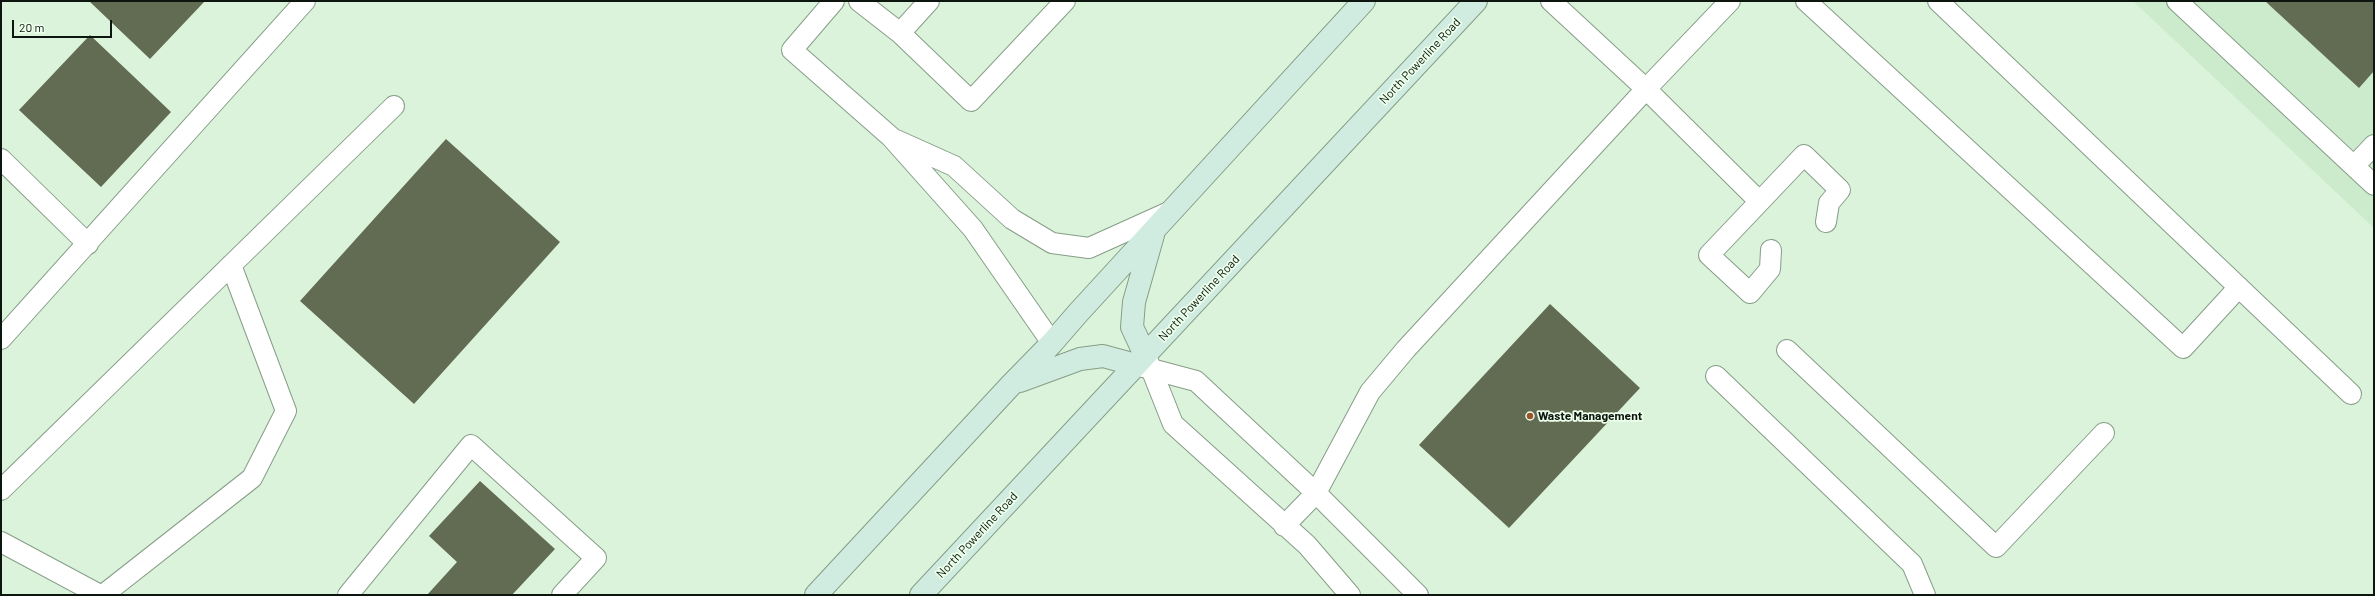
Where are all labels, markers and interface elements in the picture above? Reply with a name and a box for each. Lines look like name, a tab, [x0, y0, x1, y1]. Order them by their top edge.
scale bar	[14, 12, 114, 38]
street label: North Powerline Road	[1376, 15, 1464, 107]
text: 20 m	[19, 20, 45, 34]
street label: North Powerline Road	[1155, 252, 1243, 344]
place label: Waste Management	[1538, 409, 1642, 423]
marker: Waste Management	[1525, 411, 1535, 421]
street label: North Powerline Road	[933, 489, 1021, 581]

